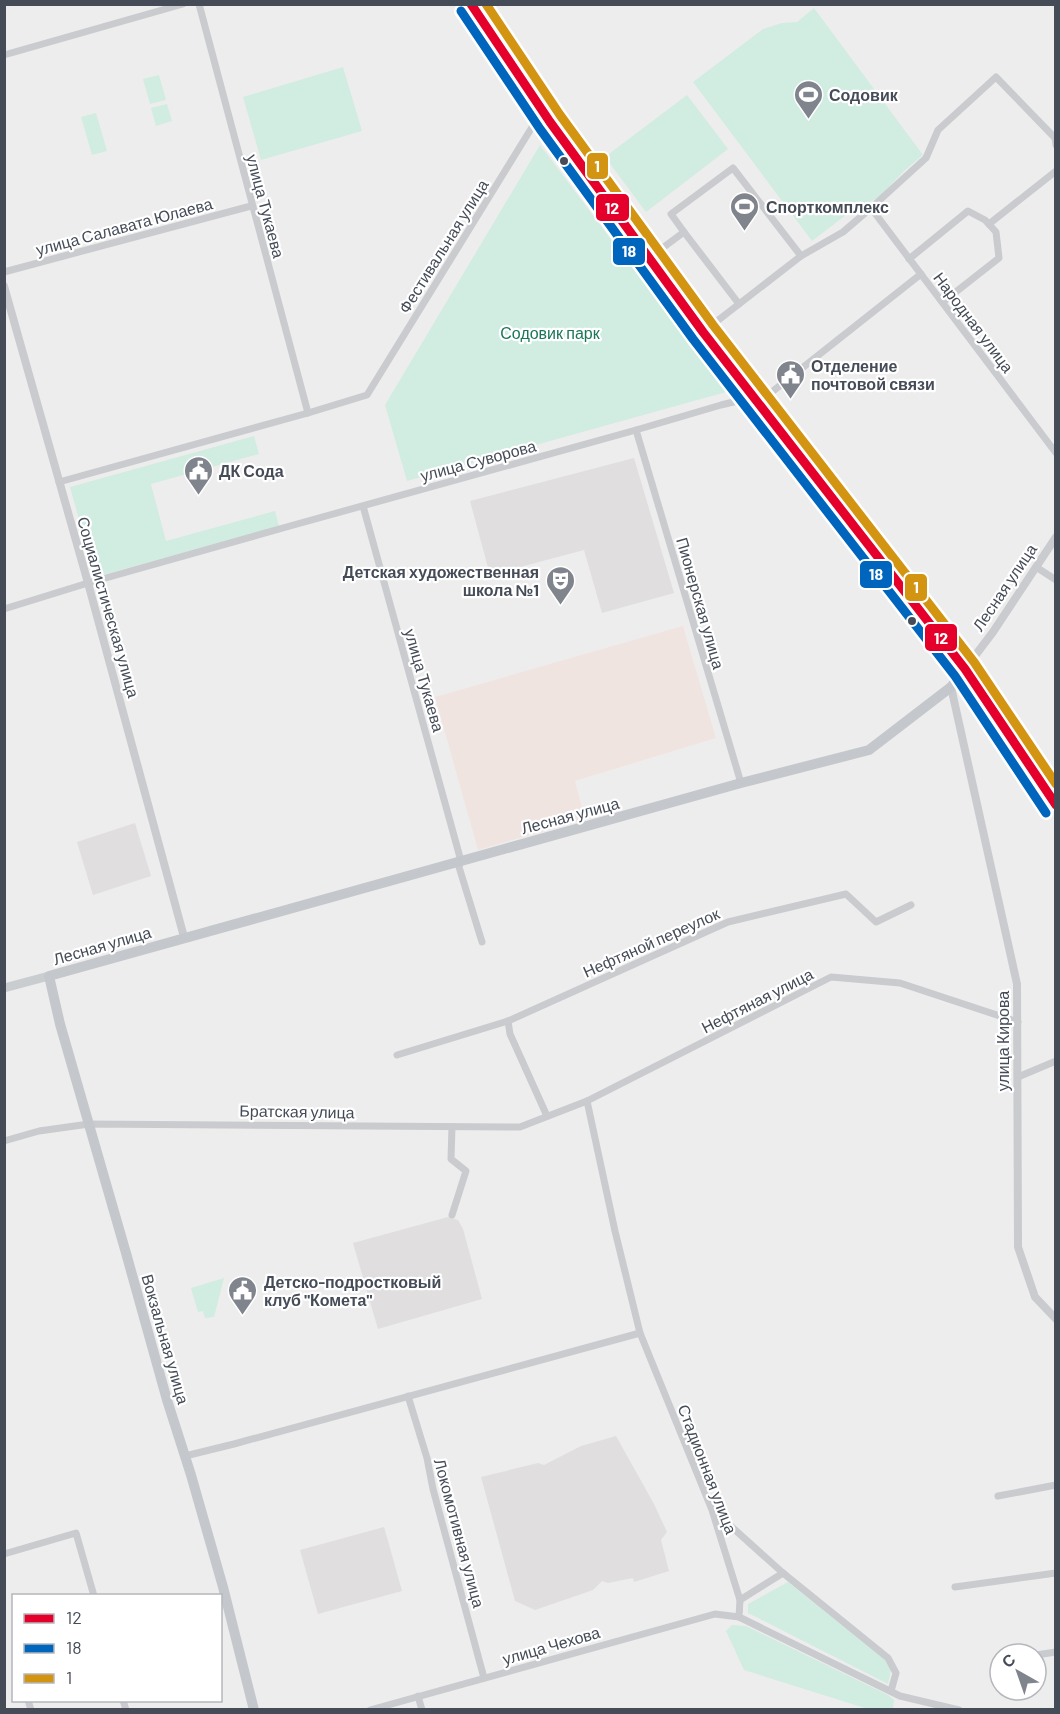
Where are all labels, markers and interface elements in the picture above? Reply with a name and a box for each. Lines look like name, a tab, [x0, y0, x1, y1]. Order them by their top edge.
sports icon: Содовик	[792, 78, 824, 120]
place label: Содовик	[829, 85, 899, 104]
street label: улица Тукаева	[243, 152, 289, 260]
line badge: 1	[586, 152, 609, 180]
unlabelled marker	[558, 155, 570, 167]
text: 1	[594, 156, 600, 175]
street label: Фестивальная улица	[394, 176, 492, 316]
sports icon: Спорткомплекс	[729, 190, 761, 232]
street label: улица Салавата Юлаева	[34, 193, 214, 259]
line badge: 12	[595, 193, 630, 222]
place label: Спорткомплекс	[766, 197, 889, 216]
text: 12	[605, 198, 619, 217]
line badge: 18	[612, 237, 646, 266]
text: 18	[622, 241, 636, 260]
street label: Народная улица	[930, 268, 1018, 376]
park label: Содовик парк	[500, 323, 601, 342]
place label: Отделение почтовой связи	[811, 356, 935, 393]
public building icon: Отделение почтовой связи	[774, 358, 806, 400]
street label: улица Суворова	[418, 435, 538, 485]
public building icon: ДК Сода	[182, 454, 214, 496]
place label: ДК Сода	[219, 461, 284, 480]
street label: Социалистическая улица	[74, 514, 144, 700]
street label: Пионерская улица	[673, 535, 729, 671]
street label: Лесная улица	[968, 540, 1040, 634]
line badge: 18	[859, 560, 893, 589]
place label: Детская художественная школа №1	[343, 562, 539, 599]
theatre icon: Детская художественная школа №1	[544, 564, 576, 606]
text: 18	[869, 564, 883, 583]
line badge: 1	[904, 573, 928, 602]
text: 1	[913, 577, 919, 596]
unlabelled marker	[906, 615, 918, 627]
line badge: 12	[924, 623, 958, 652]
street label: улица Тукаева	[401, 626, 449, 734]
text: 12	[934, 628, 948, 647]
street label: Лесная улица	[519, 793, 621, 837]
street label: Нефтяной переулок	[580, 903, 723, 981]
street label: Лесная улица	[51, 922, 153, 968]
street label: Нефтяная улица	[698, 964, 816, 1036]
street label: улица Кирова	[993, 991, 1012, 1091]
street label: Братская улица	[239, 1100, 355, 1122]
street label: Вокзальная улица	[138, 1272, 194, 1406]
place label: Детско-подростковый клуб "Комета"	[264, 1272, 441, 1309]
public building icon: Детско-подростковый клуб "Комета"	[227, 1274, 259, 1316]
street label: Стадионная улица	[675, 1402, 741, 1537]
street label: Локомотивная улица	[431, 1456, 489, 1610]
legend	[12, 1594, 222, 1702]
text: 12	[66, 1606, 82, 1628]
street label: улица Чехова	[500, 1622, 602, 1668]
text: 18	[66, 1636, 82, 1658]
north arrow	[988, 1642, 1048, 1702]
text: С	[998, 1649, 1019, 1671]
text: 1	[66, 1666, 72, 1688]

